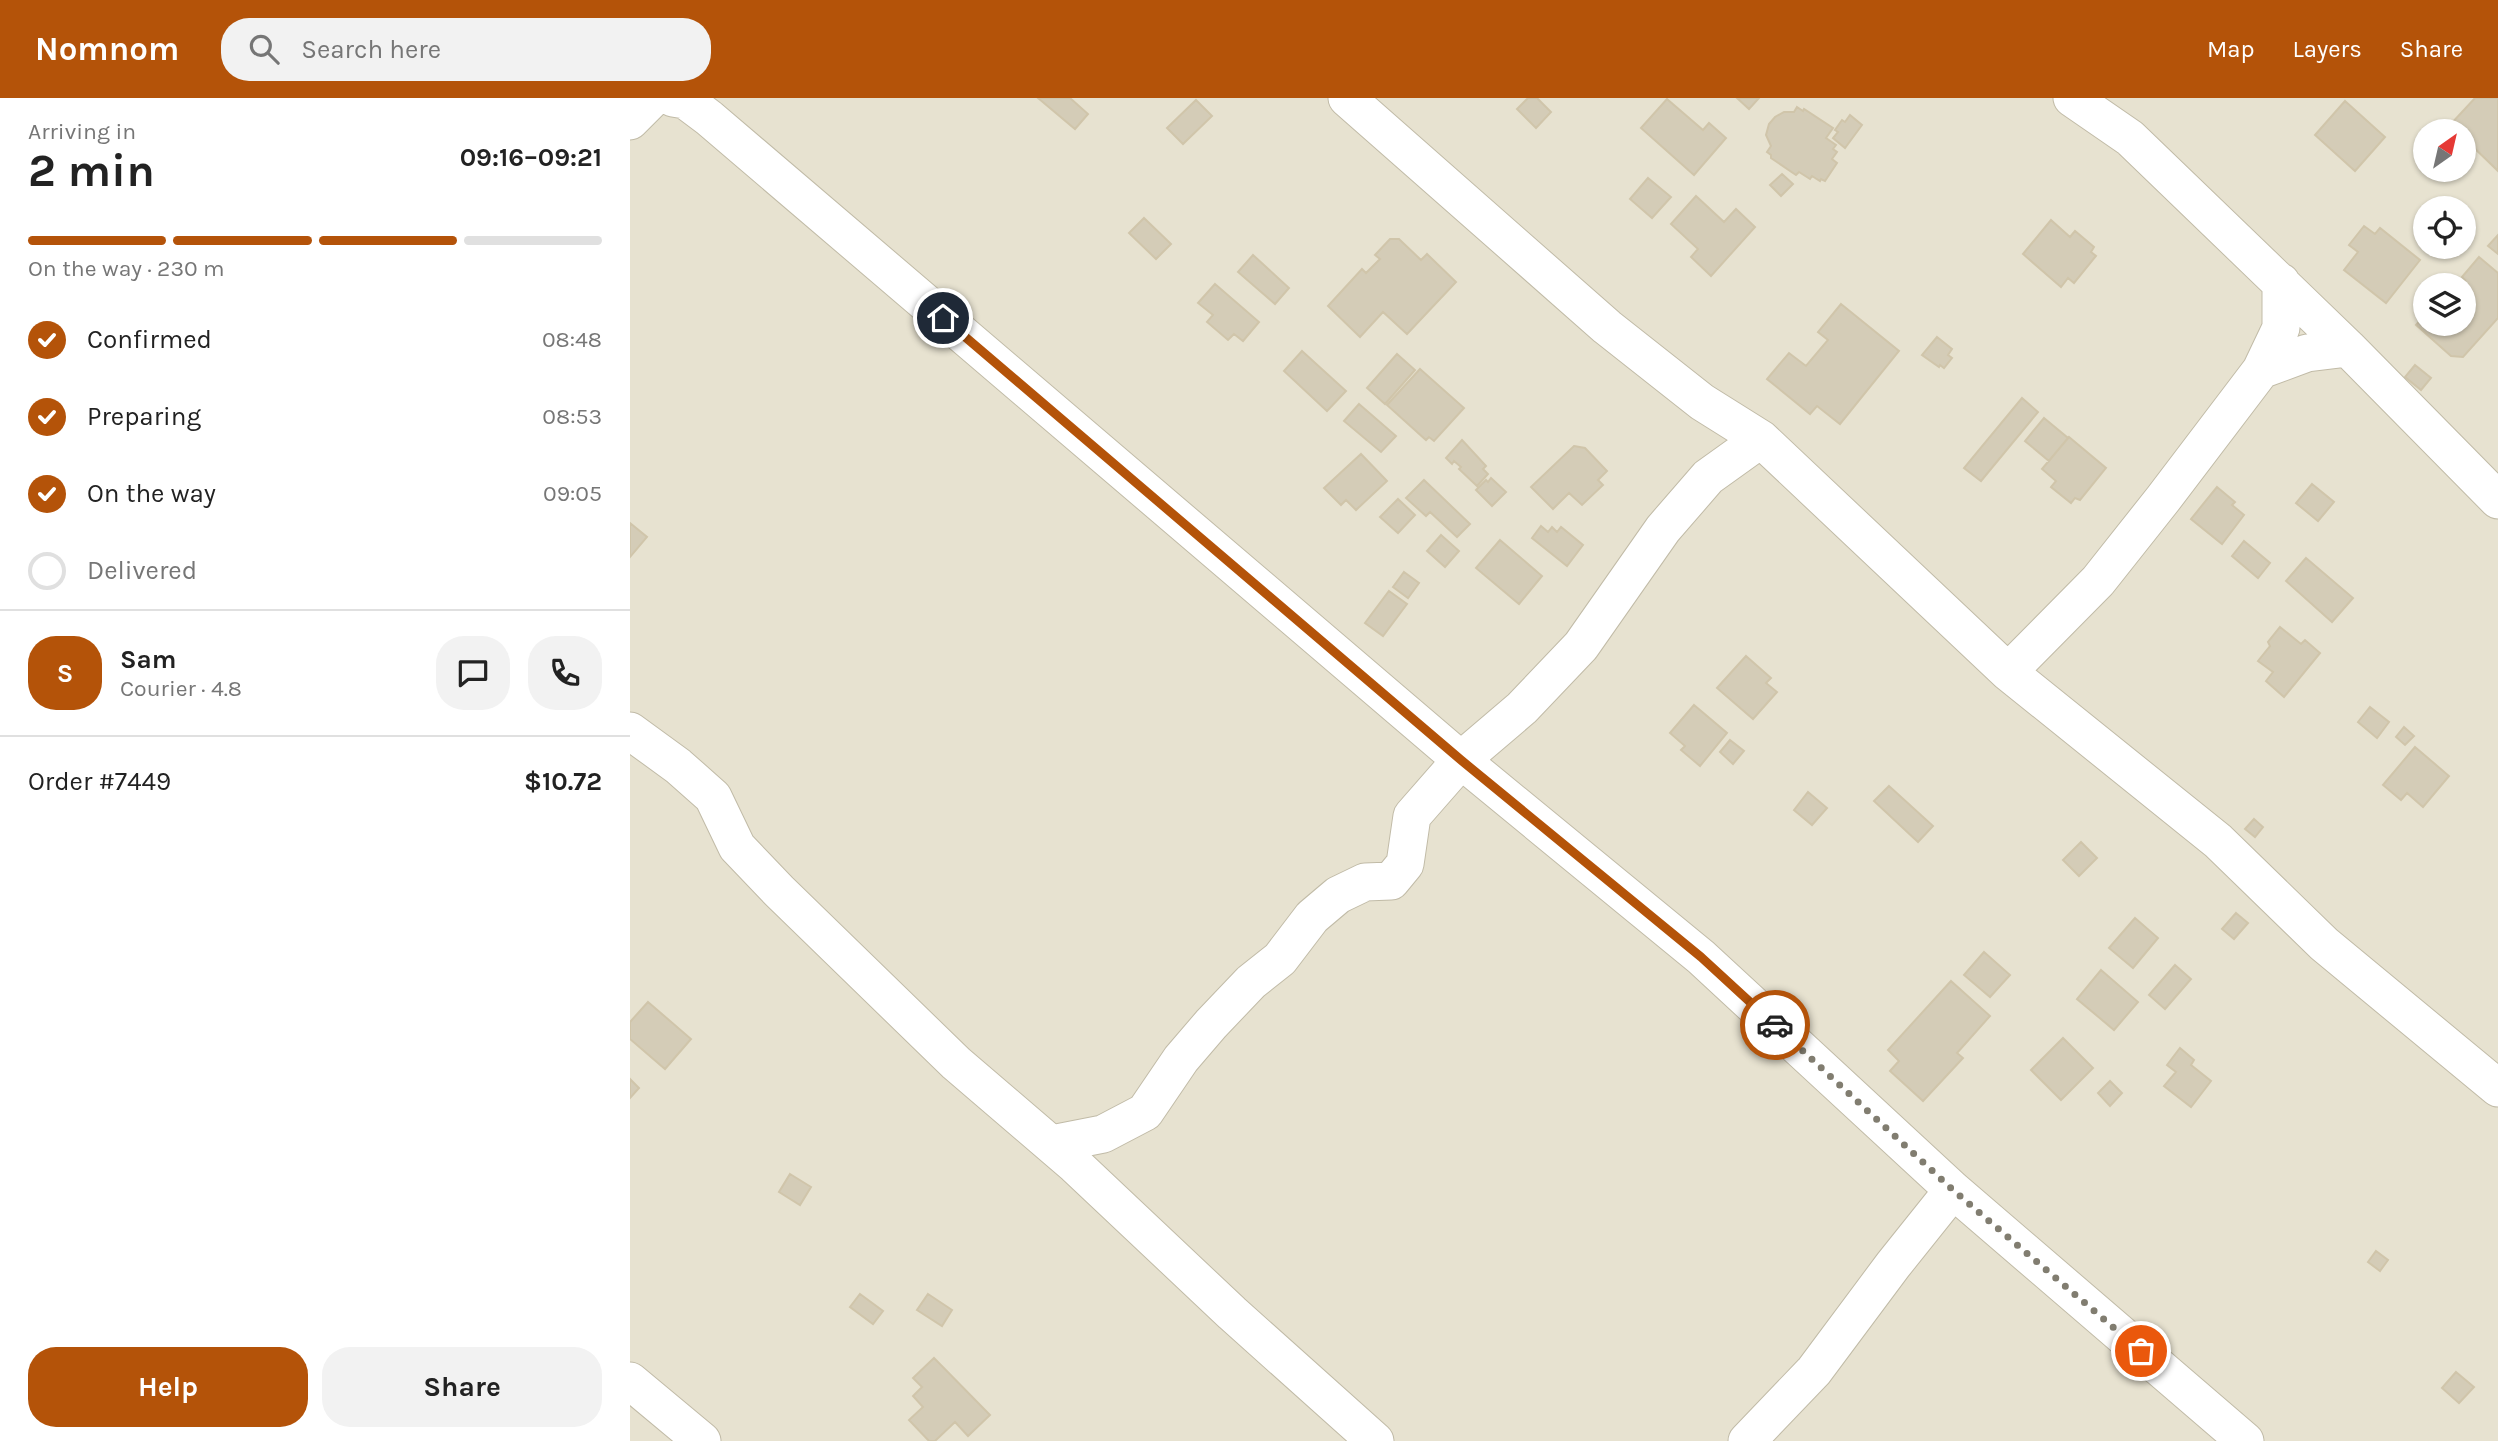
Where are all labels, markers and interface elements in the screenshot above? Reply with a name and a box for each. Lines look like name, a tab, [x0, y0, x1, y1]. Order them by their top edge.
search box	[221, 18, 711, 81]
text: Nomnom	[35, 30, 179, 68]
icon: search	[245, 30, 283, 68]
text: Search here	[301, 34, 441, 65]
text: Map	[2207, 35, 2255, 63]
text: Layers	[2293, 35, 2362, 63]
text: Share	[2400, 35, 2463, 63]
text: Arriving in	[28, 118, 136, 145]
north arrow	[2413, 119, 2476, 182]
map controls	[2413, 119, 2476, 336]
text: 09:16–09:21	[460, 142, 602, 173]
text: 2 min	[28, 144, 155, 198]
button: locate	[2413, 196, 2476, 259]
text: On the way · 230 m	[28, 255, 225, 282]
button: layers	[2413, 273, 2476, 336]
pin	[913, 288, 973, 348]
icon: home	[924, 299, 962, 337]
icon: check	[28, 321, 66, 359]
text: Confirmed	[87, 324, 212, 355]
text: 08:48	[542, 326, 602, 353]
icon: check	[28, 398, 66, 436]
text: Preparing	[87, 401, 201, 432]
text: 08:53	[542, 403, 602, 430]
icon: check	[28, 475, 66, 513]
text: On the way	[87, 478, 216, 509]
text: 09:05	[543, 480, 602, 507]
text: Delivered	[87, 555, 197, 586]
button: chat	[436, 636, 510, 710]
button: phone	[528, 636, 602, 710]
text: Sam	[120, 644, 176, 675]
text: S	[57, 658, 73, 689]
text: Courier · 4.8	[120, 675, 242, 702]
text: Order #7449	[28, 766, 171, 797]
text: $10.72	[524, 766, 602, 797]
courier	[1740, 990, 1810, 1060]
icon: car	[1756, 1006, 1794, 1044]
pin	[2111, 1321, 2171, 1381]
icon: bag	[2122, 1332, 2160, 1370]
button: Help	[28, 1347, 308, 1427]
button: Share	[322, 1347, 602, 1427]

